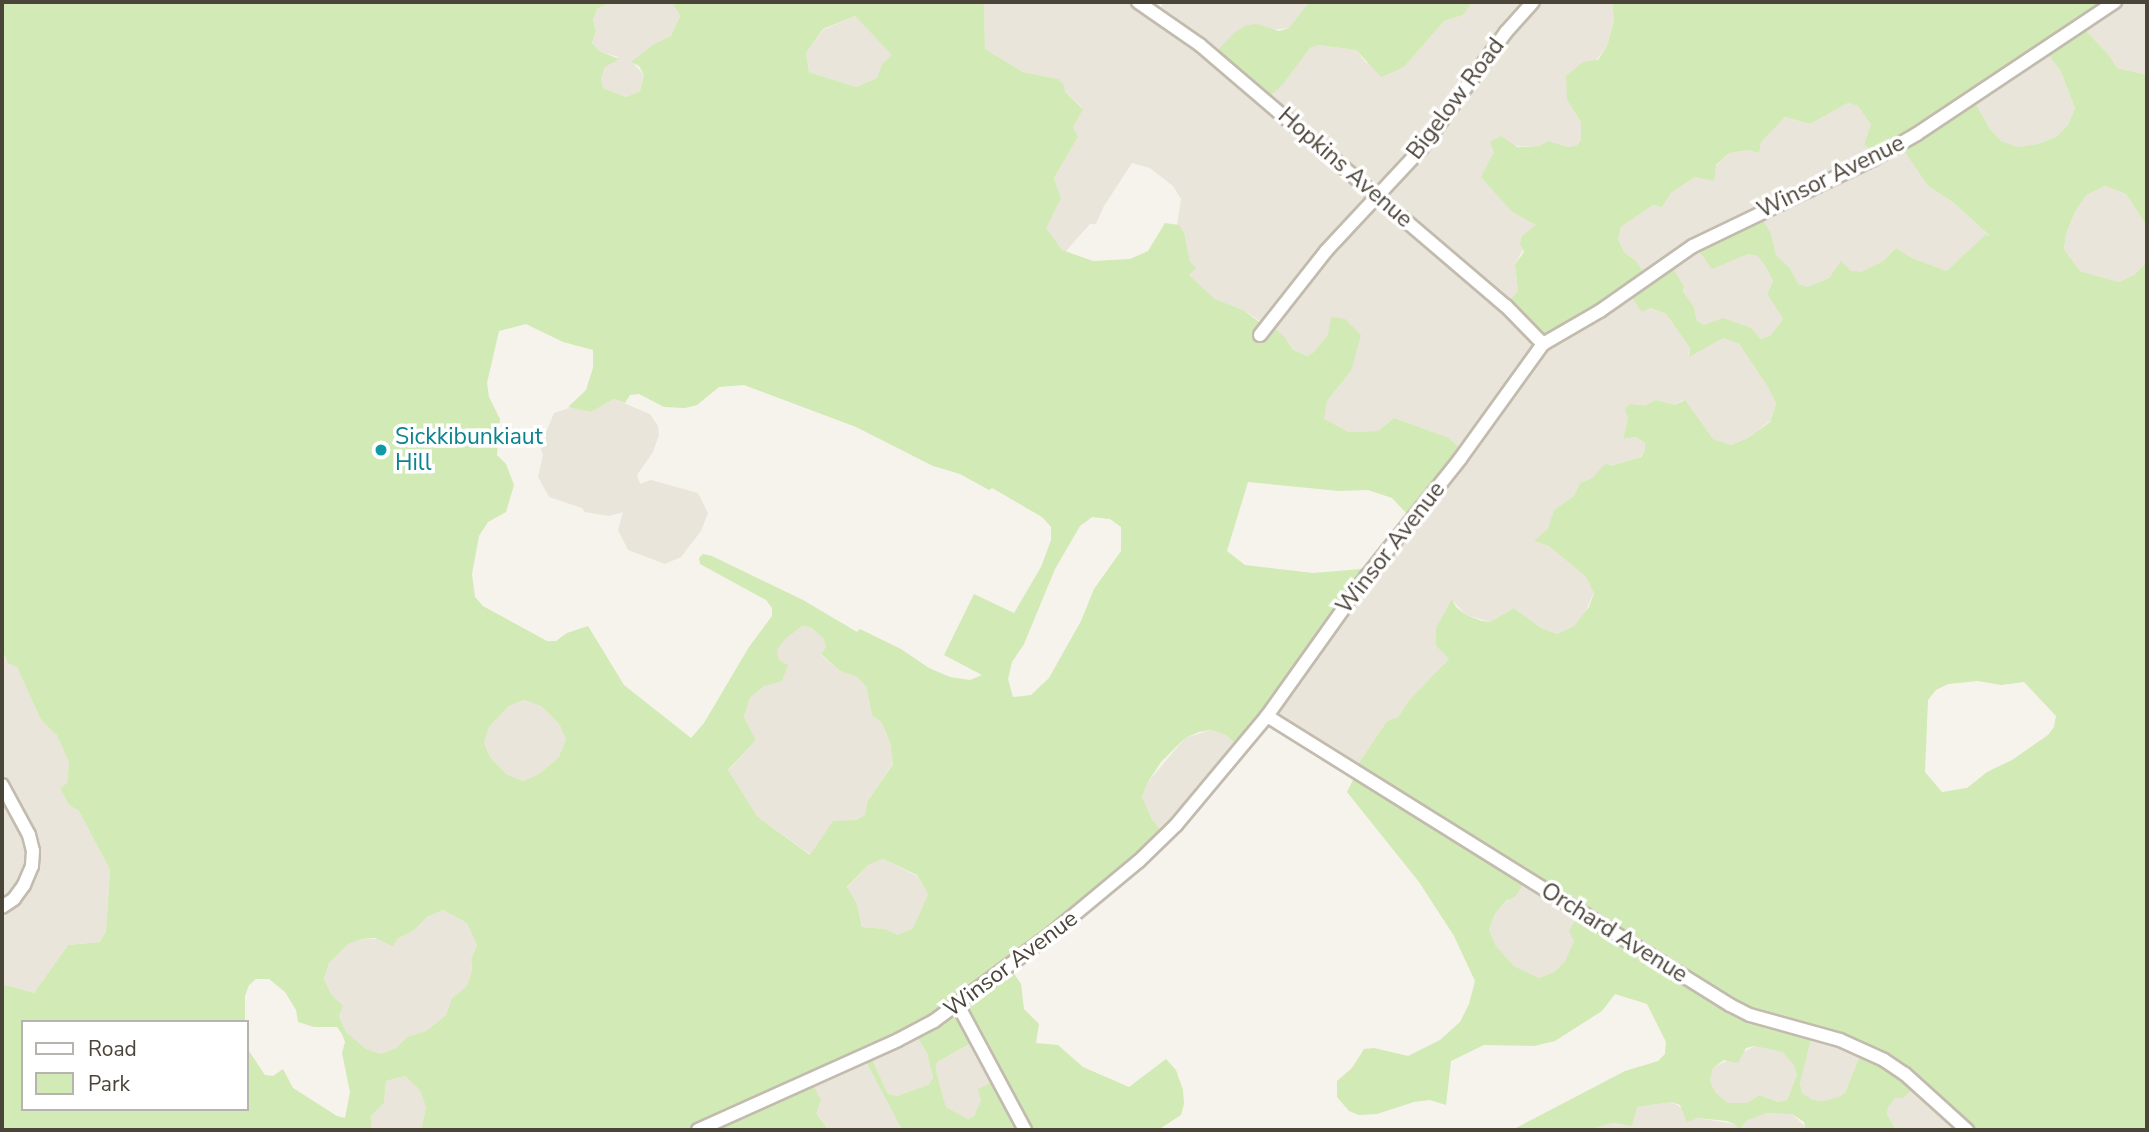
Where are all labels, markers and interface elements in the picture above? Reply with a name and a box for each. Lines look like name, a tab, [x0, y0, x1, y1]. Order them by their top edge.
street label: Bigelow Road	[1401, 33, 1511, 165]
street label: Hopkins Avenue	[1272, 102, 1418, 234]
street label: Winsor Avenue	[1753, 130, 1909, 224]
place label: Sickkibunkiaut Hill	[395, 423, 543, 477]
marker: Sickkibunkiaut Hill	[373, 442, 389, 458]
street label: Winsor Avenue	[1331, 476, 1451, 620]
street label: Orchard Avenue	[1536, 877, 1692, 989]
street label: Winsor Avenue	[939, 905, 1083, 1023]
legend	[21, 1020, 248, 1111]
text: Road	[88, 1035, 137, 1063]
text: Park	[88, 1070, 130, 1098]

